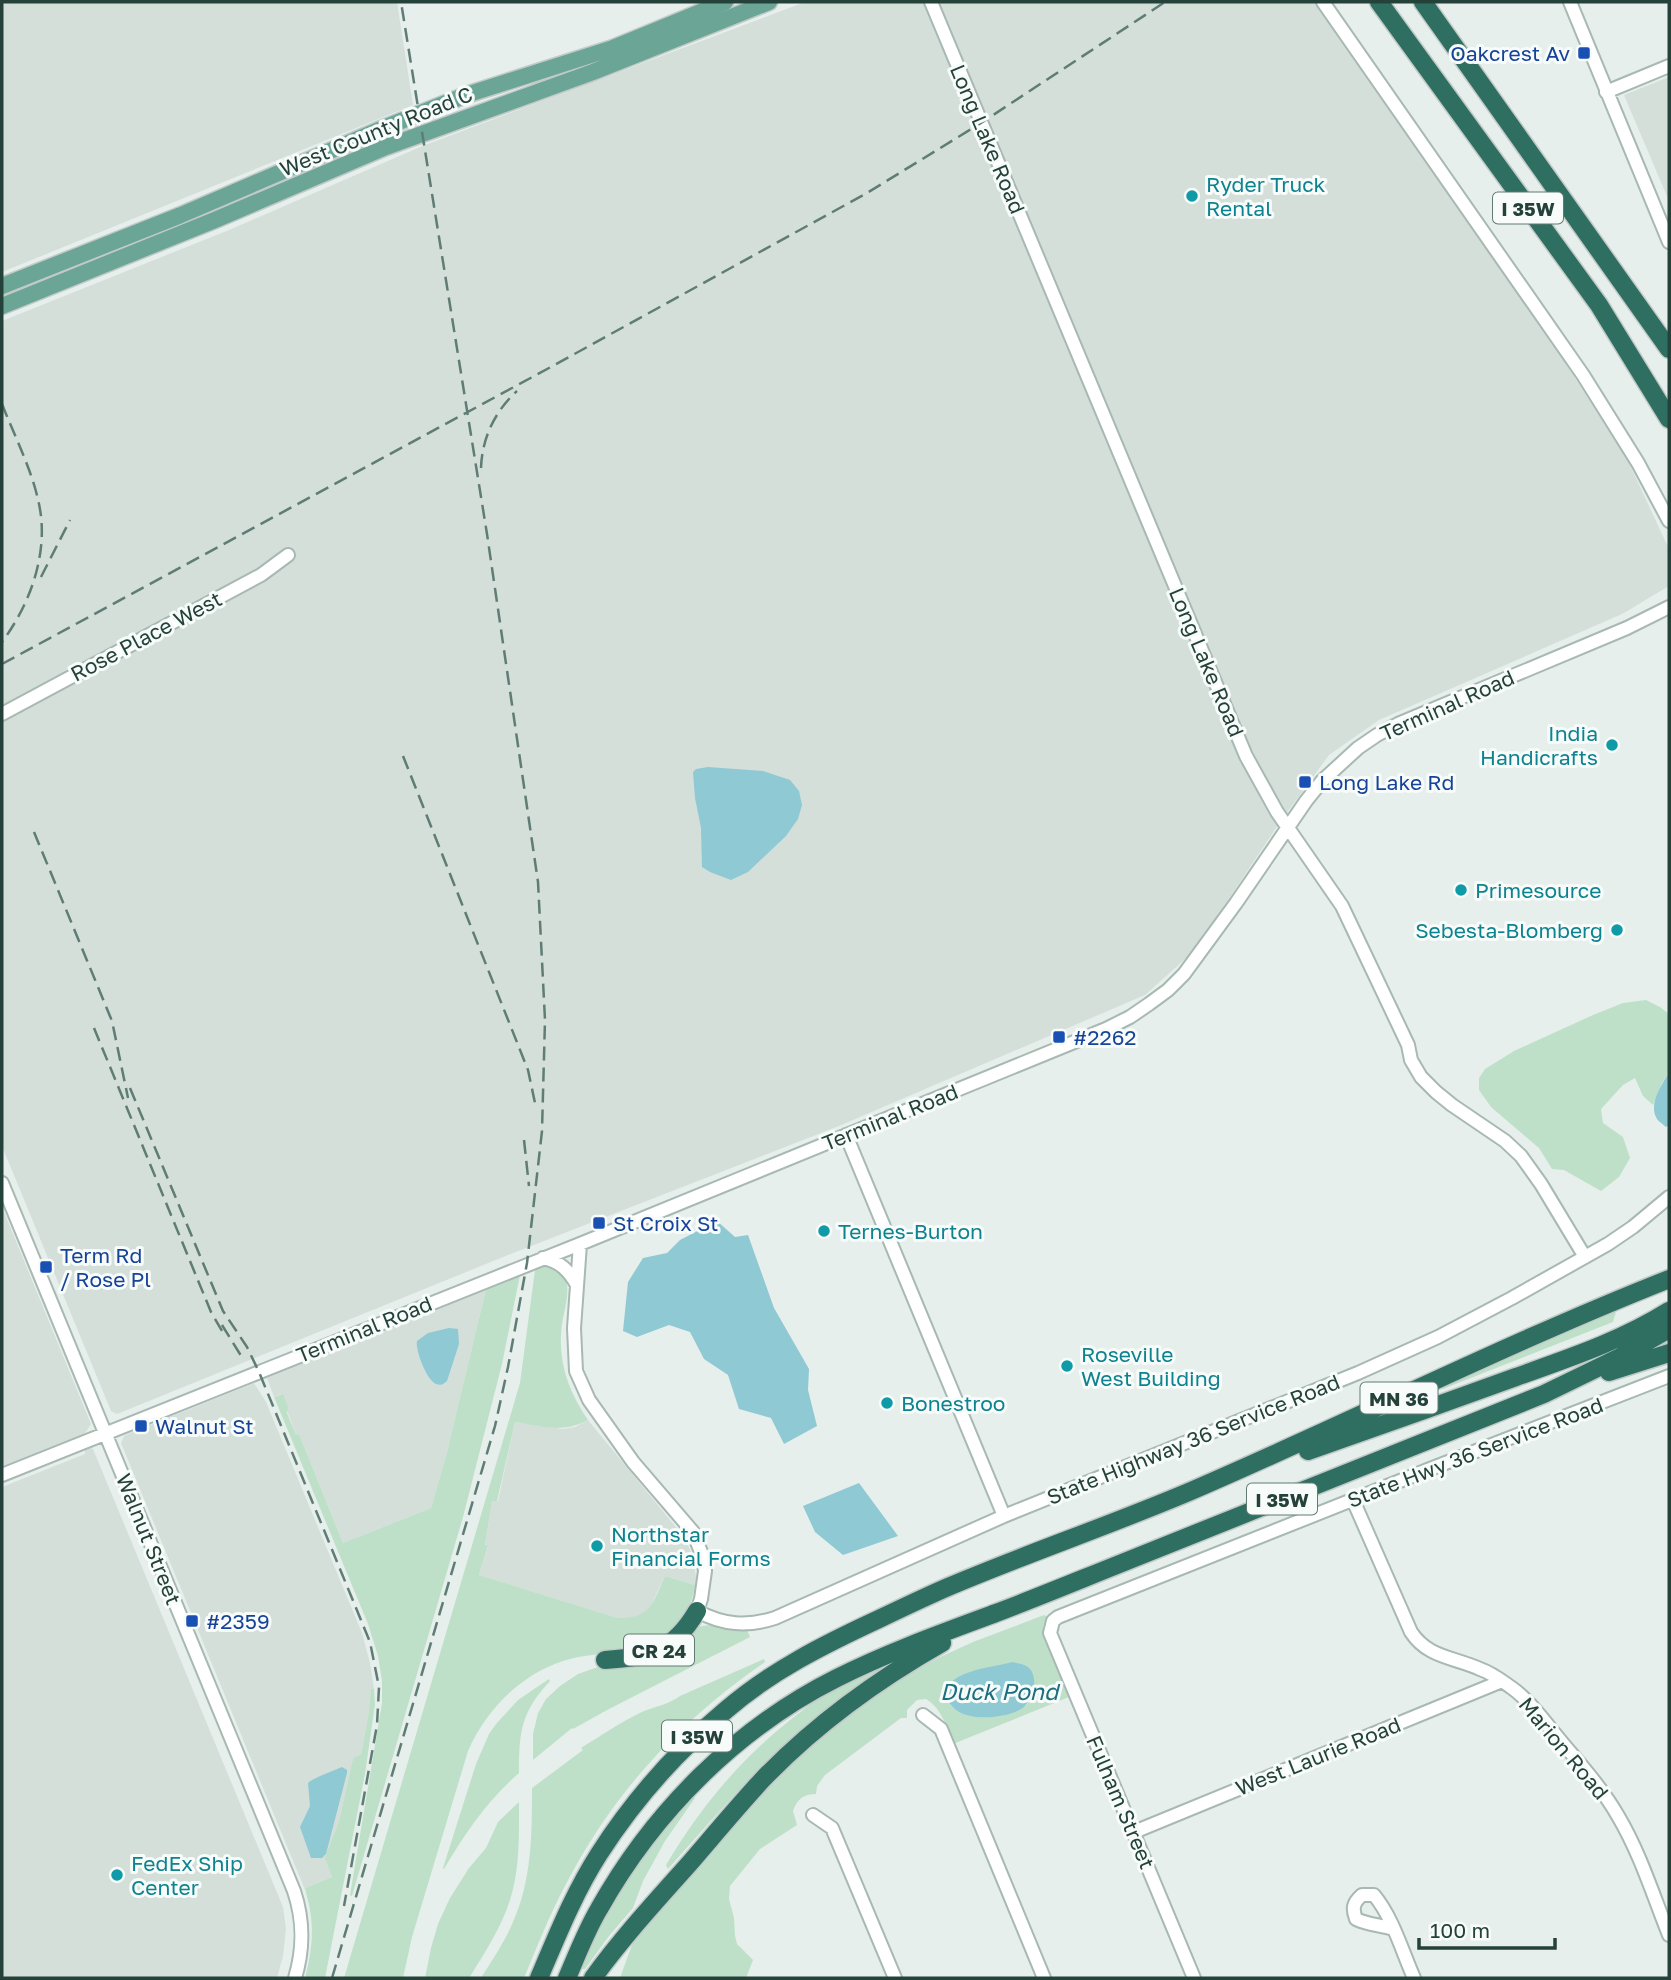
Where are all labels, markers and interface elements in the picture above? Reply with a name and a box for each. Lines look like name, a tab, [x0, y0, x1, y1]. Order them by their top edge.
place label: Oakcrest Av	[1450, 40, 1570, 66]
marker: Oakcrest Av	[1576, 45, 1592, 61]
street label: Long Lake Road	[945, 60, 1031, 218]
street label: West County Road C	[276, 80, 476, 182]
place label: Ryder Truck Rental	[1206, 171, 1326, 221]
marker: Ryder Truck Rental	[1184, 188, 1200, 204]
road number: I 35W	[1493, 192, 1563, 224]
street label: Long Lake Road	[1164, 583, 1250, 741]
street label: Rose Place West	[66, 585, 226, 687]
street label: Terminal Road	[1376, 664, 1518, 746]
place label: India Handicrafts	[1480, 720, 1598, 770]
marker: India Handicrafts	[1604, 737, 1620, 753]
place label: Long Lake Rd	[1319, 769, 1454, 795]
marker: Long Lake Rd	[1297, 774, 1313, 790]
place label: Primesource	[1475, 877, 1601, 903]
marker: Primesource	[1453, 882, 1469, 898]
place label: Sebesta-Blomberg	[1415, 917, 1603, 943]
marker: Sebesta-Blomberg	[1609, 922, 1625, 938]
place label: #2262	[1073, 1024, 1137, 1050]
marker: #2262	[1051, 1029, 1067, 1045]
street label: Terminal Road	[818, 1078, 962, 1156]
place label: St Croix St	[613, 1210, 718, 1236]
marker: St Croix St	[591, 1215, 607, 1231]
place label: Ternes-Burton	[838, 1218, 983, 1244]
marker: Ternes-Burton	[816, 1223, 832, 1239]
place label: Term Rd / Rose Pl	[60, 1242, 151, 1292]
marker: Term Rd / Rose Pl	[38, 1259, 54, 1275]
street label: Terminal Road	[292, 1290, 436, 1368]
place label: Roseville West Building	[1081, 1341, 1221, 1391]
marker: Roseville West Building	[1059, 1358, 1075, 1374]
street label: State Highway 36 Service Road	[1043, 1368, 1343, 1510]
road number: MN 36	[1360, 1382, 1438, 1414]
place label: Bonestroo	[901, 1390, 1005, 1416]
street label: State Hwy 36 Service Road	[1344, 1391, 1606, 1513]
marker: Bonestroo	[879, 1395, 895, 1411]
place label: Walnut St	[155, 1413, 254, 1439]
marker: Walnut St	[133, 1418, 149, 1434]
street label: Walnut Street	[111, 1470, 187, 1608]
road number: I 35W	[1247, 1484, 1317, 1514]
place label: Northstar Financial Forms	[611, 1521, 771, 1571]
marker: Northstar Financial Forms	[589, 1538, 605, 1554]
place label: #2359	[206, 1608, 270, 1634]
marker: #2359	[184, 1613, 200, 1629]
road number: CR 24	[624, 1634, 694, 1666]
water label: Duck Pond	[940, 1677, 1061, 1705]
street label: Marion Road	[1514, 1691, 1614, 1805]
street label: West Laurie Road	[1232, 1711, 1404, 1801]
road number: I 35W	[662, 1720, 732, 1752]
street label: Fulham Street	[1081, 1731, 1161, 1873]
place label: FedEx Ship Center	[131, 1850, 243, 1900]
marker: FedEx Ship Center	[109, 1867, 125, 1883]
scale bar	[1419, 1906, 1556, 1950]
text: 100 m	[1430, 1917, 1490, 1943]

